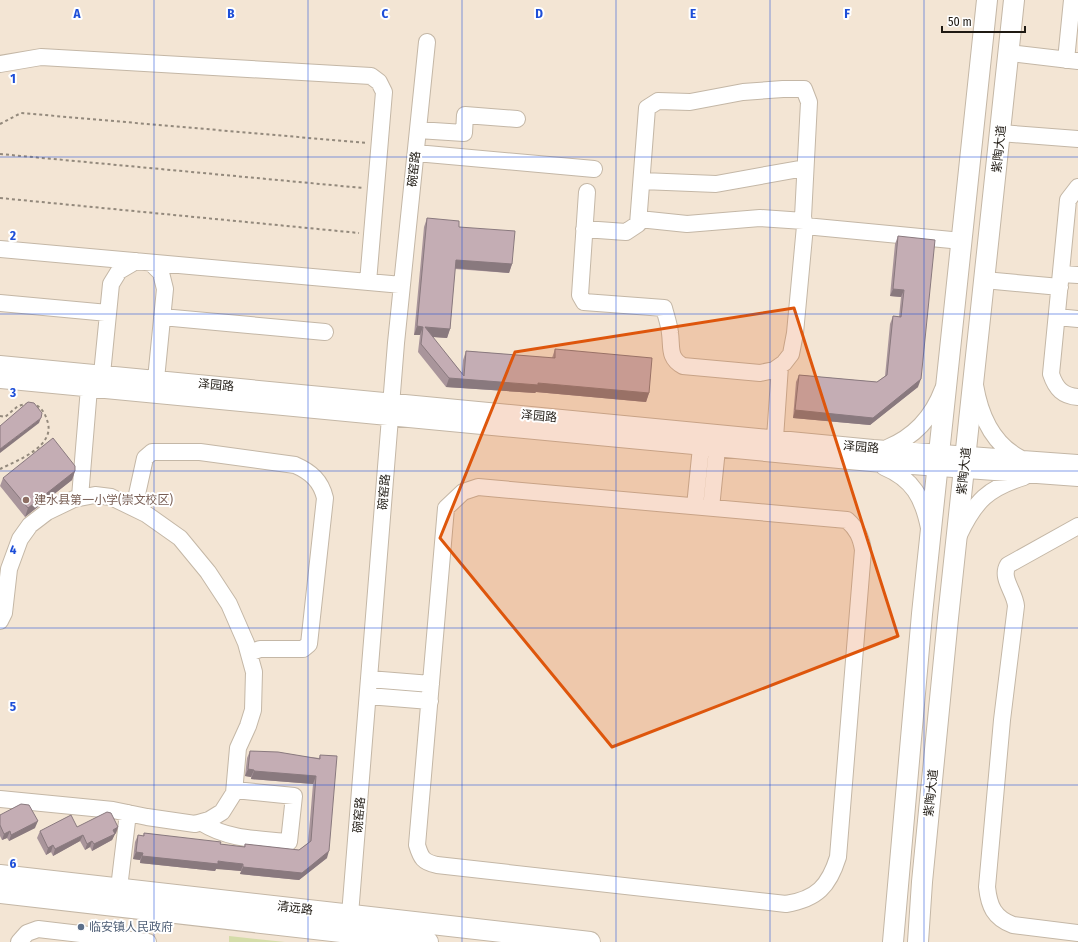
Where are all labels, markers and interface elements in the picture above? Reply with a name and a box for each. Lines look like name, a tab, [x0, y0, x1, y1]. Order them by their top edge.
text: A	[72, 6, 81, 21]
text: B	[227, 6, 235, 21]
text: C	[382, 6, 389, 21]
text: D	[535, 6, 543, 21]
text: E	[690, 6, 696, 21]
text: F	[844, 6, 850, 21]
scale bar	[942, 8, 1025, 34]
text: 50 m	[948, 15, 972, 29]
text: 1	[10, 71, 16, 86]
street label: 紫陶大道	[990, 124, 1008, 174]
street label: 碗窑路	[405, 150, 423, 188]
text: 2	[9, 228, 16, 243]
street label: 泽园路	[197, 376, 235, 394]
text: 3	[9, 385, 16, 400]
street label: 泽园路	[520, 407, 558, 425]
street label: 泽园路	[842, 438, 880, 456]
street label: 紫陶大道	[955, 446, 973, 496]
street label: 碗窑路	[375, 473, 393, 511]
place label: 建水县第一小学(崇文校区)	[34, 493, 174, 507]
marker: 建水县第一小学(崇文校区)	[21, 495, 31, 505]
text: 4	[10, 542, 17, 557]
text: 5	[10, 699, 16, 714]
street label: 紫陶大道	[922, 768, 940, 818]
street label: 碗窑路	[350, 796, 368, 834]
text: 6	[10, 856, 17, 871]
street label: 清远路	[276, 899, 314, 917]
place label: 临安镇人民政府	[89, 920, 173, 934]
marker: 临安镇人民政府	[76, 922, 86, 932]

